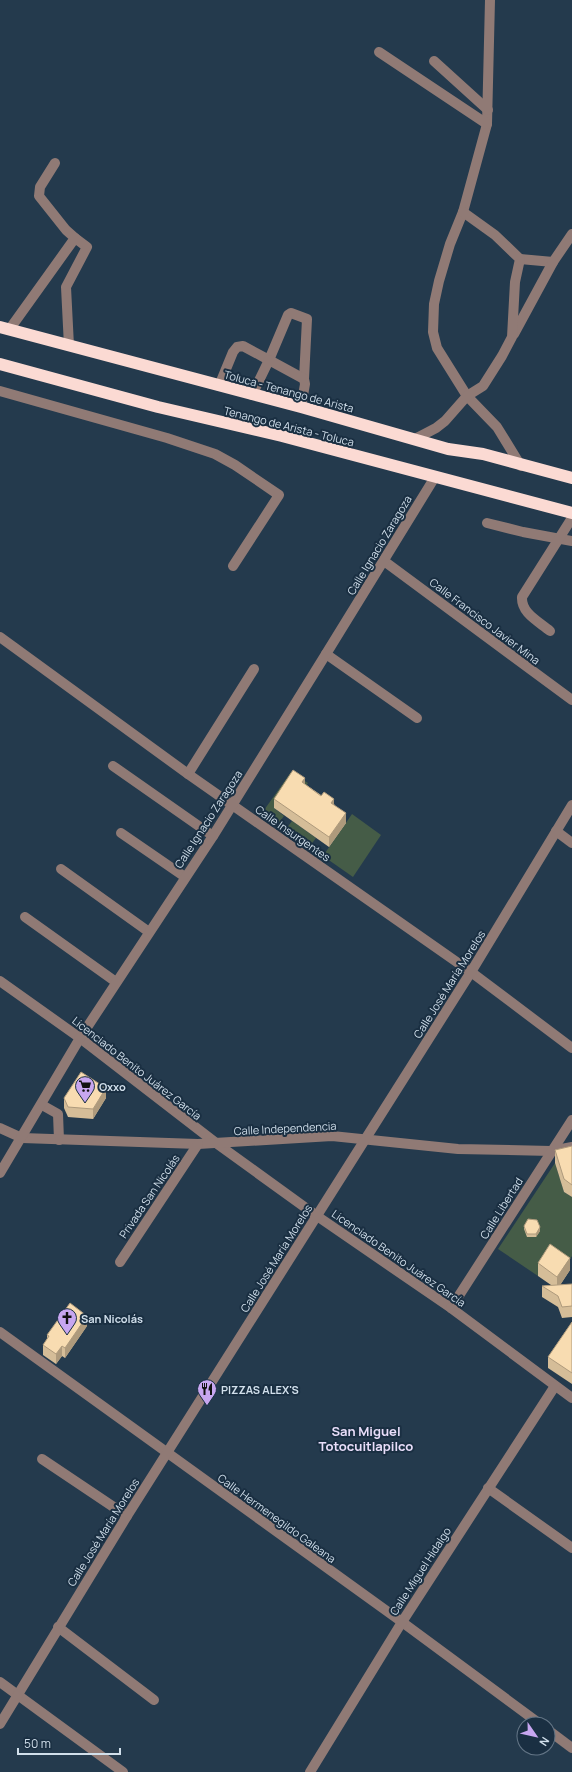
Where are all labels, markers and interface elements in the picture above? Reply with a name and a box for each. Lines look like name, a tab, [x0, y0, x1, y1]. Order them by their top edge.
street label: Toluca - Tenango de Arista	[222, 366, 356, 416]
street label: Tenango de Arista - Toluca	[222, 403, 356, 449]
street label: Calle Ignacio Zaragoza	[343, 492, 415, 598]
street label: Calle Francisco Javier Mina	[427, 574, 543, 668]
street label: Calle Ignacio Zaragoza	[171, 767, 245, 871]
street label: Calle Insurgentes	[252, 801, 334, 865]
street label: Calle José María Morelos	[410, 927, 489, 1041]
street label: Licenciado Benito Juárez García	[69, 1013, 205, 1123]
supermarket icon: Oxxo	[74, 1075, 96, 1103]
place label: Oxxo	[99, 1079, 126, 1094]
street label: Calle Independencia	[233, 1118, 337, 1138]
street label: Privada San Nicolás	[115, 1151, 183, 1241]
street label: Calle Libertad	[476, 1174, 526, 1242]
street label: Calle José María Morelos	[237, 1201, 316, 1315]
street label: Licenciado Benito Juárez García	[329, 1206, 469, 1310]
church icon: San Nicolás	[56, 1307, 78, 1335]
place label: San Nicolás	[81, 1311, 143, 1326]
restaurant icon: PIZZAS ALEX'S	[196, 1378, 218, 1406]
place label: PIZZAS ALEX'S	[221, 1382, 299, 1397]
district label: San Miguel Totocuitlapilco	[319, 1422, 413, 1455]
street label: Calle Hermenegildo Galeana	[215, 1470, 339, 1566]
street label: Calle José María Morelos	[64, 1475, 143, 1589]
street label: Calle Miguel Hidalgo	[386, 1524, 454, 1618]
north arrow	[516, 1716, 556, 1756]
scale bar	[18, 1730, 120, 1756]
text: N	[536, 1734, 553, 1749]
text: 50 m	[24, 1735, 51, 1752]

